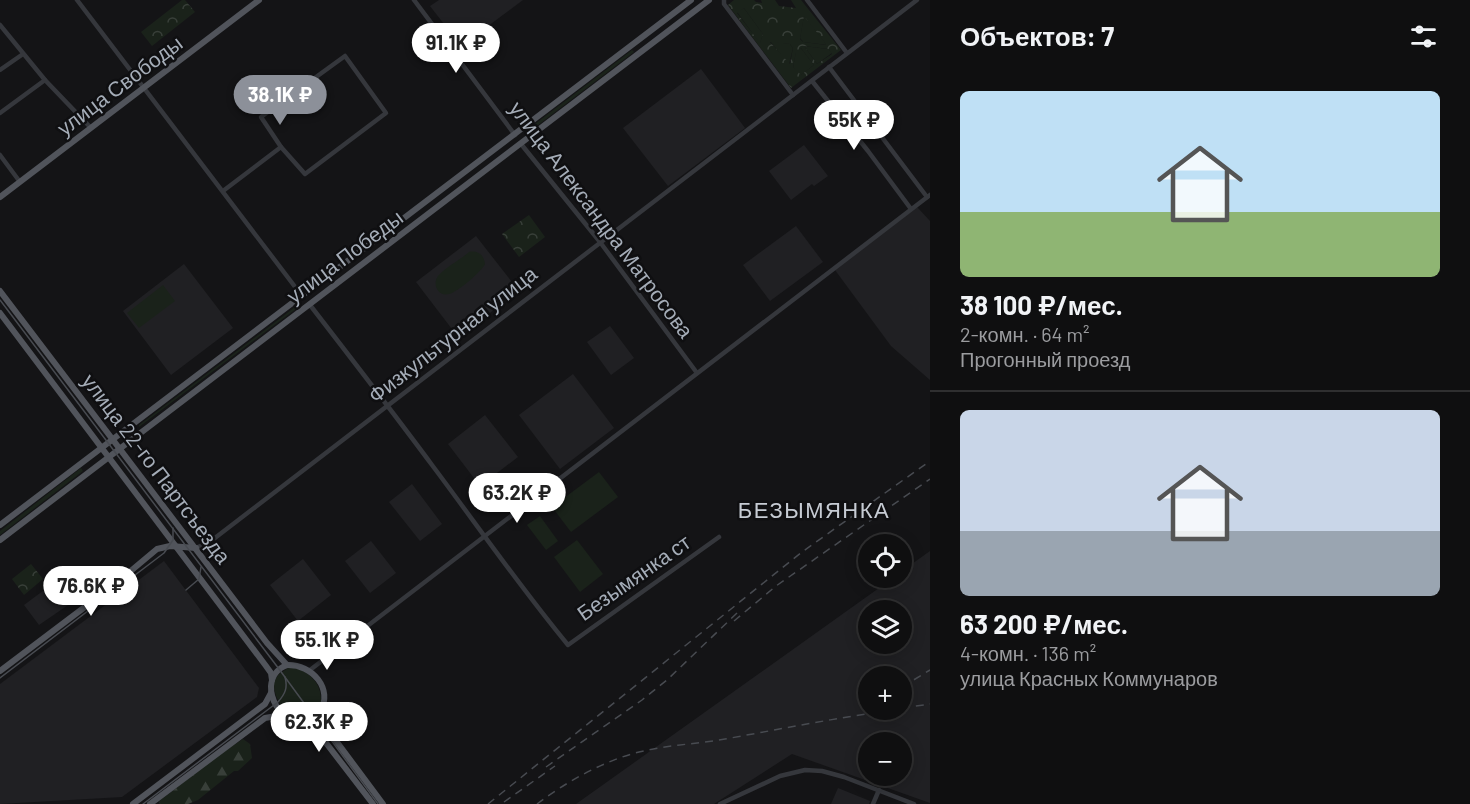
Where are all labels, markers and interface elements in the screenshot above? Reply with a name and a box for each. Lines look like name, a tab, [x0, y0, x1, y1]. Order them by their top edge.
text: Объектов: 7	[960, 20, 1114, 51]
icon: filters	[1407, 20, 1440, 53]
pin: 91.1K ₽	[401, 23, 511, 74]
street label: улица Свободы	[52, 30, 187, 140]
text: 91.1K ₽	[426, 30, 486, 54]
pin: 38.1K ₽	[225, 75, 335, 126]
text: 38.1K ₽	[248, 82, 312, 106]
street label: улица Александра Матросова	[505, 96, 700, 343]
pin: 55K ₽	[812, 100, 896, 151]
text: 55K ₽	[828, 107, 880, 131]
icon: home	[1146, 130, 1254, 238]
street label: улица Победы	[281, 204, 407, 308]
street label: Физкультурная улица	[363, 260, 541, 407]
text: 38 100 ₽/мес.	[960, 289, 1123, 320]
text: 2-комн. · 64 m²	[960, 322, 1090, 346]
text: Прогонный проезд	[960, 347, 1130, 371]
street label: улица 22-го Партсъезда	[78, 368, 237, 568]
icon: home	[1146, 449, 1254, 557]
pin: 63.2K ₽	[462, 473, 572, 524]
text: 63.2K ₽	[483, 480, 551, 504]
district label: БЕЗЫМЯНКА	[738, 496, 890, 522]
street label: Безымянка ст	[572, 528, 695, 625]
map controls	[858, 534, 912, 786]
button: locate	[858, 534, 912, 588]
pin: 76.6K ₽	[36, 566, 146, 617]
text: 76.6K ₽	[57, 573, 125, 597]
button: layers	[858, 600, 912, 654]
text: 63 200 ₽/мес.	[960, 608, 1128, 639]
pin: 55.1K ₽	[272, 620, 382, 671]
text: 55.1K ₽	[295, 627, 359, 651]
text: 4-комн. · 136 m²	[960, 641, 1096, 665]
button: +	[858, 666, 912, 720]
text: улица Красных Коммунаров	[960, 666, 1218, 690]
pin: 62.3K ₽	[264, 702, 374, 753]
text: 62.3K ₽	[285, 709, 353, 733]
button: −	[858, 732, 912, 786]

